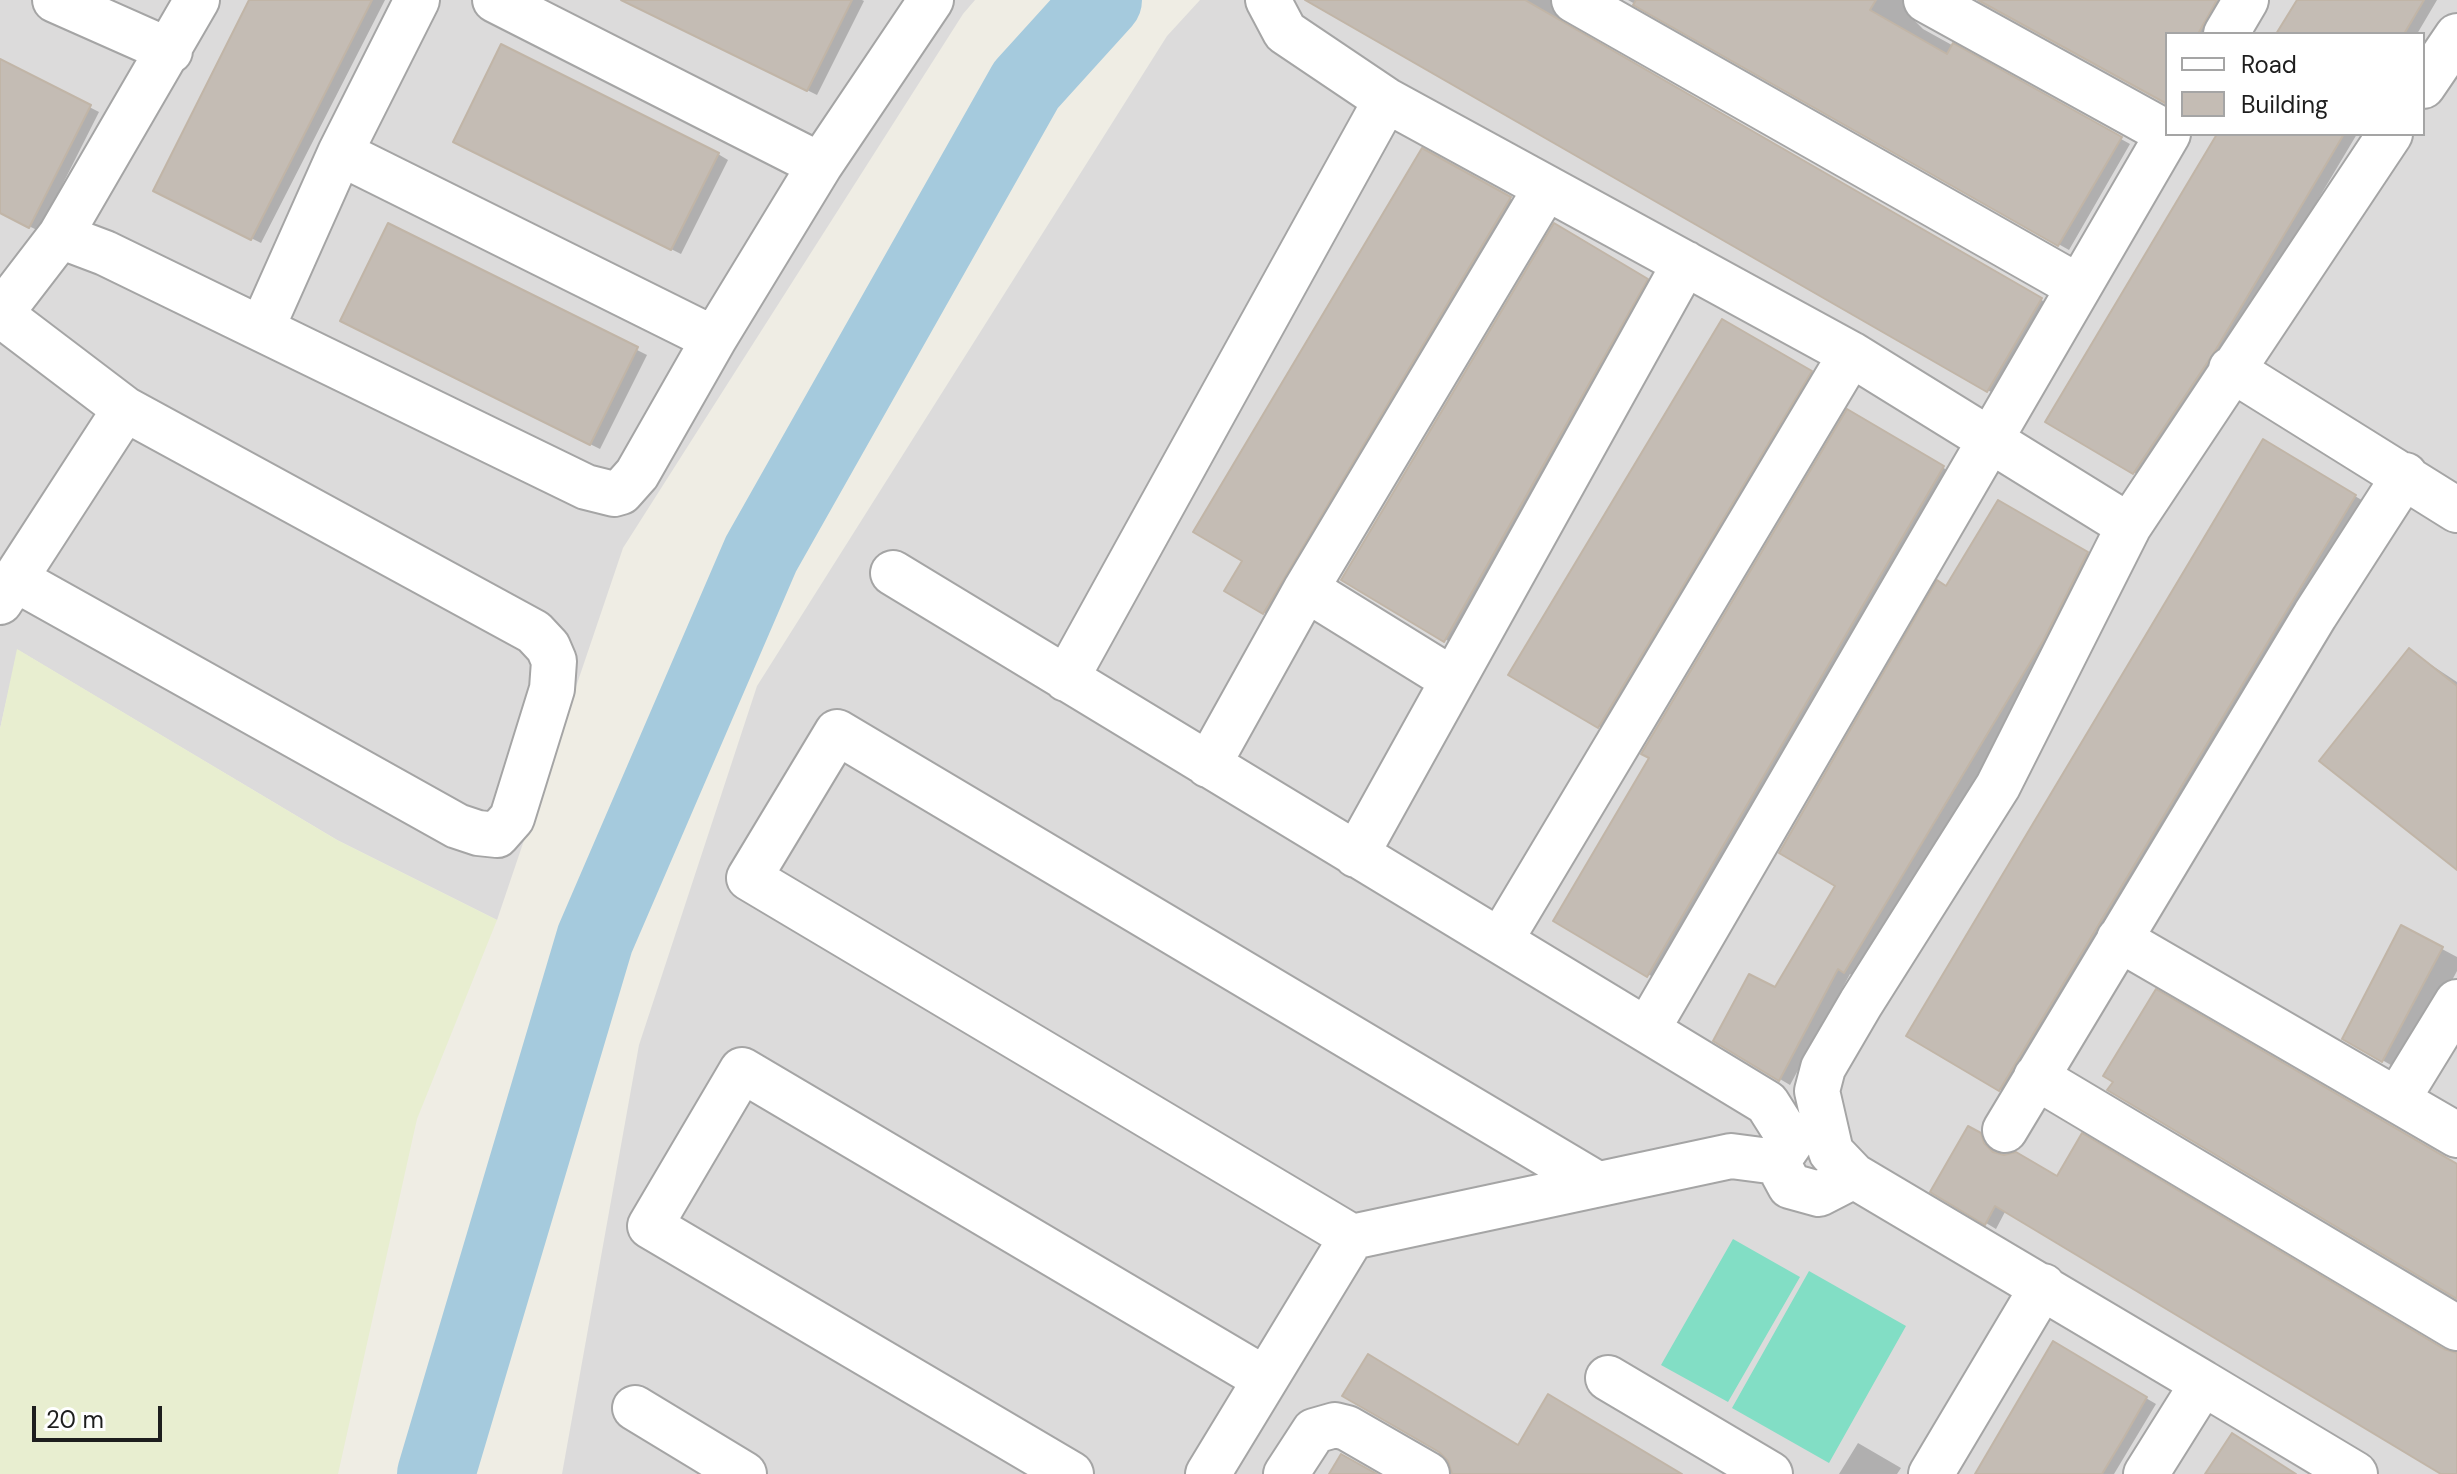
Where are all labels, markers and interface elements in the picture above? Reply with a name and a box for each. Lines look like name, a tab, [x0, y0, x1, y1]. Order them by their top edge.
legend	[2165, 32, 2425, 136]
text: Road	[2241, 49, 2297, 80]
text: Building	[2241, 89, 2328, 120]
scale bar	[36, 1390, 166, 1440]
text: 20 m	[46, 1404, 104, 1435]

